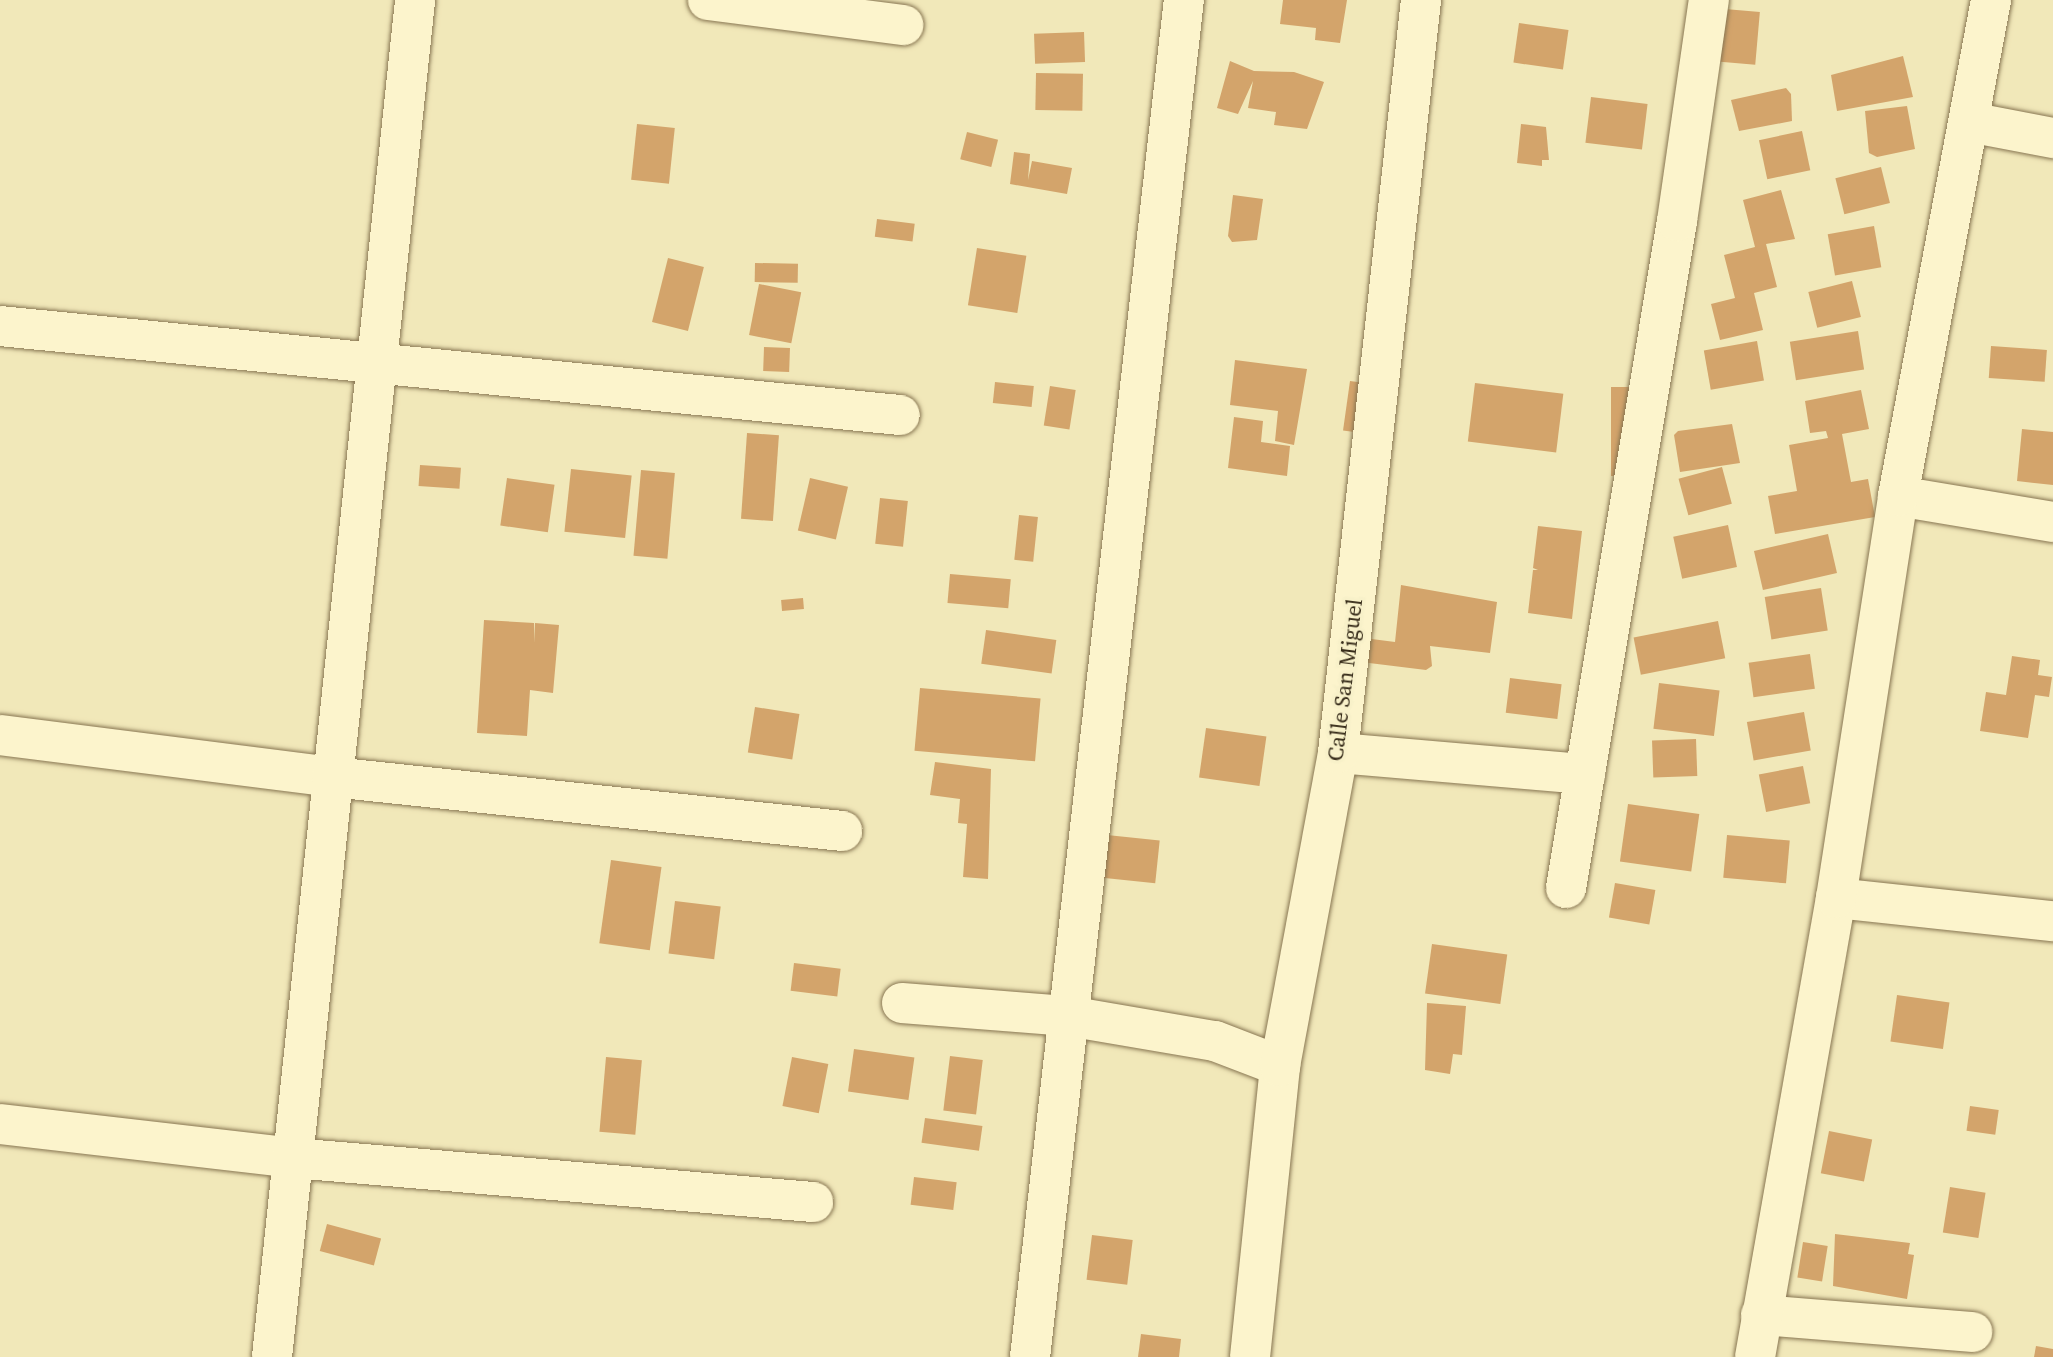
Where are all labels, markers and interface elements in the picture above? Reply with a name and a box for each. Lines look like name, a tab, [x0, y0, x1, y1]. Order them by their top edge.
street label: Calle San Miguel	[1322, 597, 1368, 763]

